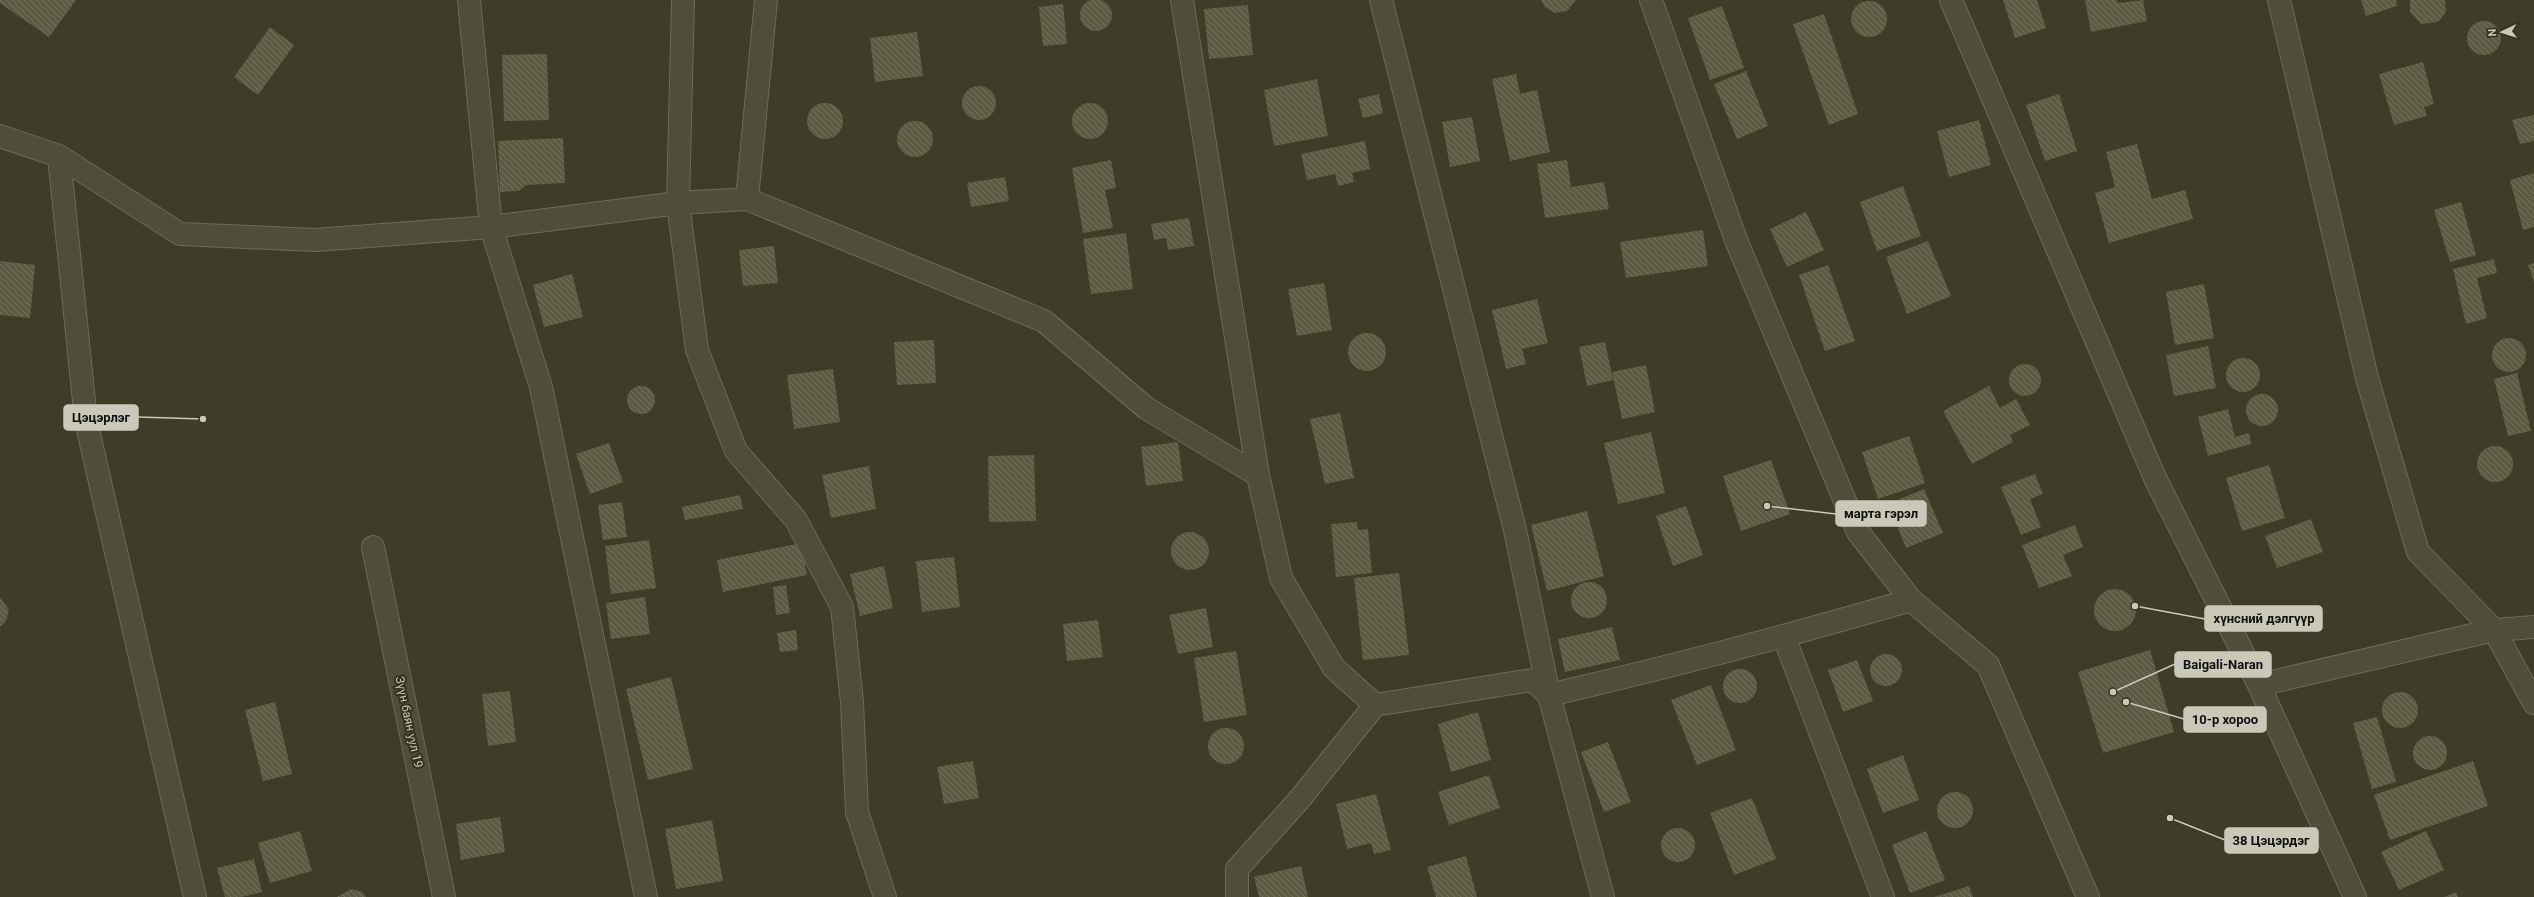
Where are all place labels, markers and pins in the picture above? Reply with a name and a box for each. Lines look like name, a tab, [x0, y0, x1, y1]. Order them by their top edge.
callout: Цэцэрлэг	[64, 405, 138, 430]
callout: марта гэрэл	[1836, 501, 1926, 526]
callout: хүнсний дэлгүүр	[2205, 606, 2322, 631]
callout: Baigali-Naran	[2175, 652, 2271, 677]
callout: 10-р хороо	[2184, 707, 2266, 732]
callout: 38 Цэцэрдэг	[2225, 828, 2318, 853]

